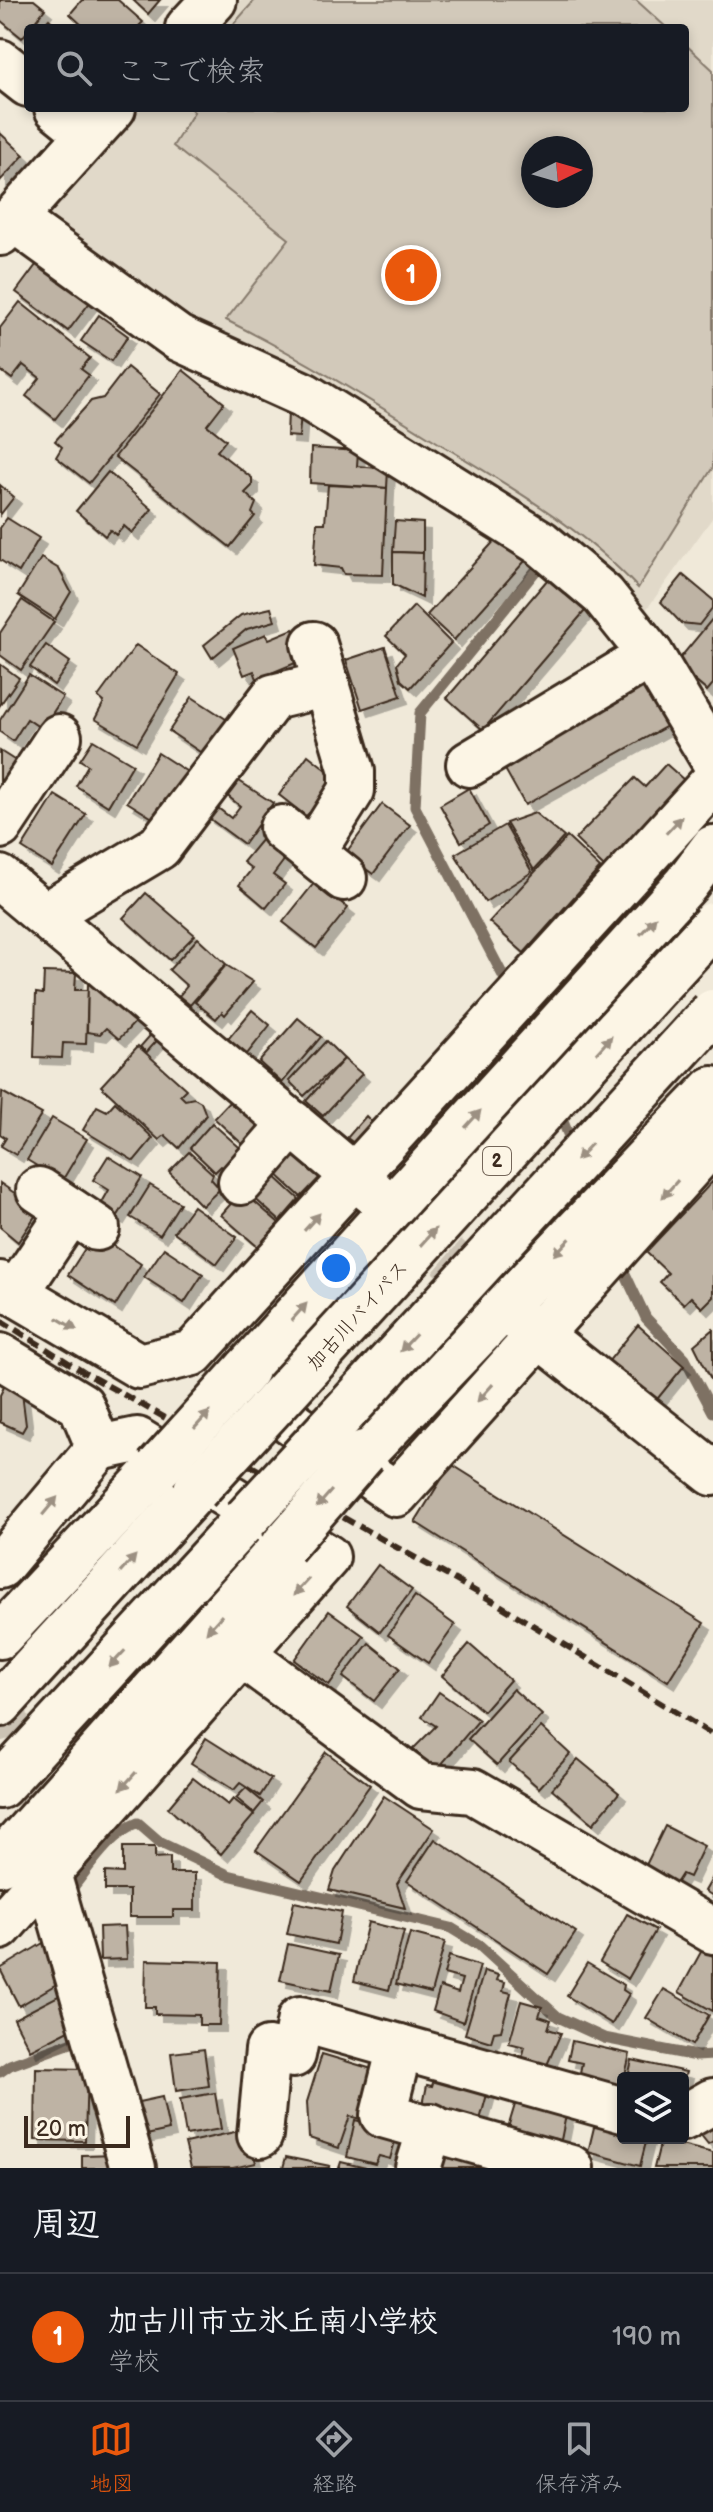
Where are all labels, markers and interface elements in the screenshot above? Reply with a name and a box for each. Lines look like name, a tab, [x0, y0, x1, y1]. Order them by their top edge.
search box	[24, 24, 689, 112]
icon: search	[52, 46, 96, 90]
text: ここで検索	[116, 54, 266, 90]
north arrow	[521, 136, 593, 208]
pin: 1	[385, 245, 437, 305]
one-way arrow	[664, 816, 682, 835]
one-way arrow	[638, 917, 656, 936]
one-way arrow	[594, 1035, 612, 1054]
one-way arrow	[464, 1110, 482, 1129]
one-way arrow	[576, 1142, 594, 1161]
road number: 2	[483, 1147, 511, 1175]
one-way arrow	[661, 1179, 679, 1198]
one-way arrow	[303, 1212, 320, 1232]
one-way arrow	[419, 1227, 437, 1246]
one-way arrow	[553, 1237, 572, 1256]
your location	[316, 1248, 356, 1288]
street label: 加古川バイパス	[302, 1256, 413, 1376]
one-way arrow	[289, 1302, 307, 1321]
one-way arrow	[56, 1316, 78, 1330]
one-way arrow	[400, 1333, 418, 1352]
one-way arrow	[477, 1384, 495, 1403]
one-way arrow	[192, 1410, 210, 1429]
one-way arrow	[316, 1488, 333, 1508]
one-way arrow	[41, 1496, 58, 1516]
one-way arrow	[119, 1554, 137, 1573]
one-way arrow	[293, 1576, 310, 1596]
one-way arrow	[205, 1614, 223, 1633]
one-way arrow	[108, 1650, 126, 1669]
one-way arrow	[120, 1771, 138, 1790]
map controls	[617, 2072, 689, 2144]
button: layers	[617, 2072, 689, 2144]
scale bar	[24, 2112, 130, 2148]
text: 20 m	[36, 2116, 86, 2143]
text: 周辺	[32, 2204, 100, 2245]
text: 加古川市立氷丘南小学校	[108, 2304, 438, 2340]
text: 1	[53, 2322, 63, 2353]
text: 190 m	[612, 2322, 681, 2353]
text: 学校	[108, 2347, 160, 2378]
tab: 地図	[89, 2417, 134, 2498]
tab: 経路	[312, 2417, 357, 2498]
tab: 保存済み	[535, 2417, 624, 2498]

